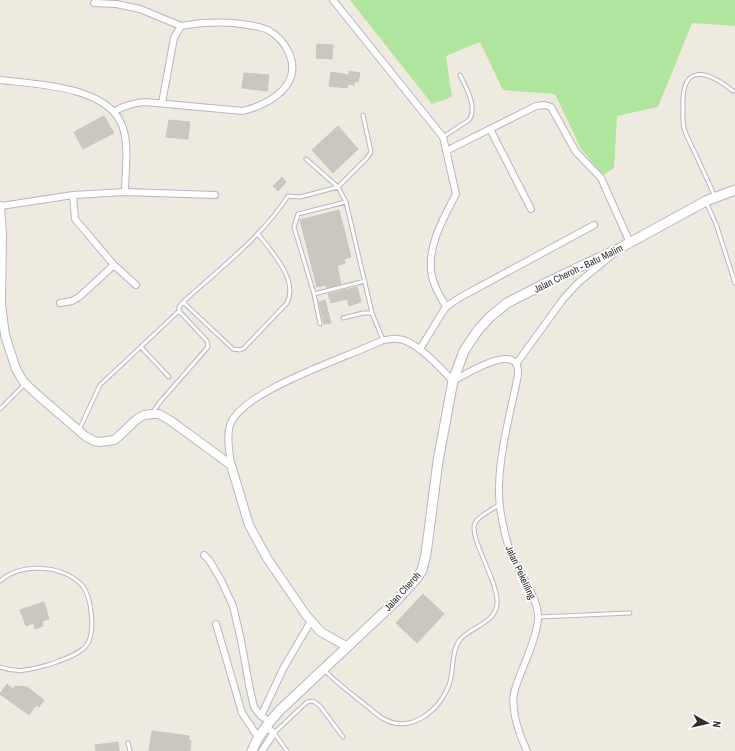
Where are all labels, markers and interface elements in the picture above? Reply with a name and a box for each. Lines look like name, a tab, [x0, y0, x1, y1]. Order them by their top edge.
street label: Jalan Cheroh - Batu Malim	[532, 241, 625, 296]
street label: Jalan Pekeliling	[502, 543, 539, 602]
street label: Jalan Cheroh	[381, 569, 424, 614]
north arrow	[687, 703, 727, 743]
text: N	[710, 720, 724, 729]

